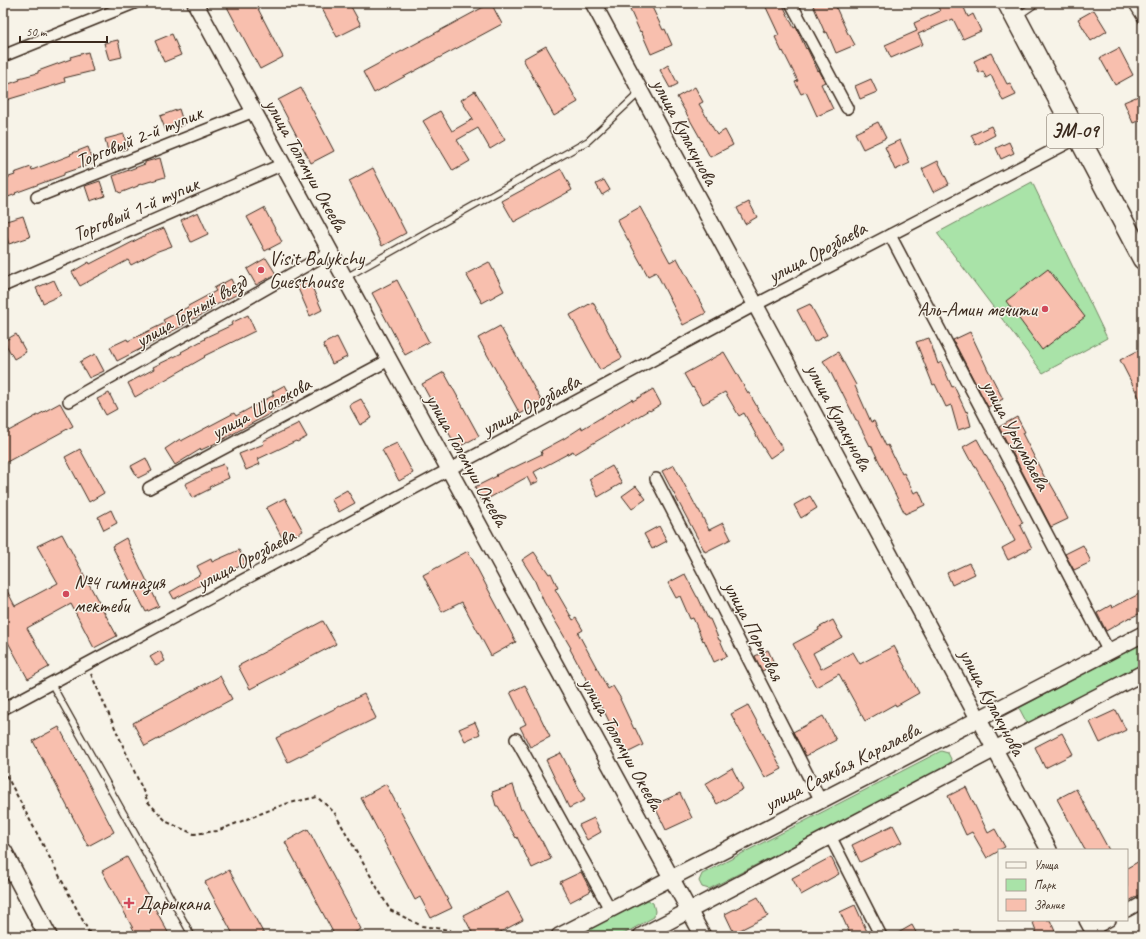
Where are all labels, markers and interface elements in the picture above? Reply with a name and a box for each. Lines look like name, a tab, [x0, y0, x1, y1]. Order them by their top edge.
scale bar	[20, 18, 107, 44]
text: 50 m	[26, 24, 48, 40]
street label: улица Кулакунова	[646, 74, 724, 191]
street label: улица Толомуш Океева	[259, 93, 354, 237]
street label: Торговый 2-й тупик	[72, 100, 207, 174]
road number: ЭМ-09	[1047, 114, 1103, 148]
street label: Торговый 1-й тупик	[69, 171, 204, 247]
street label: улица Орозбаева	[763, 215, 872, 290]
place label: Visit Balykchy Guesthouse	[269, 246, 365, 294]
marker: Visit Balykchy Guesthouse	[256, 265, 266, 275]
street label: улица Горный въезд	[130, 268, 253, 354]
place label: Аль-Амин мечити	[918, 297, 1039, 322]
marker: Аль-Амин мечити	[1040, 304, 1050, 314]
street label: улица Кулакунова	[800, 359, 878, 476]
street label: улица Орозбаева	[477, 368, 586, 443]
street label: улица Шопокова	[206, 371, 316, 445]
street label: улица Уркумбаева	[976, 375, 1056, 496]
street label: улица Толомуш Океева	[420, 388, 515, 532]
street label: улица Орозбаева	[192, 522, 301, 597]
place label: №4 гимназия мектеби	[74, 570, 166, 618]
street label: улица Портовая	[718, 576, 790, 686]
marker: №4 гимназия мектеби	[61, 589, 71, 599]
street label: улица Кулакунова	[953, 644, 1031, 761]
street label: улица Толомуш Океева	[575, 672, 670, 816]
street label: улица Саякбая Каралаева	[759, 716, 926, 817]
legend	[998, 849, 1128, 921]
text: Улица	[1034, 857, 1059, 873]
text: Парк	[1034, 877, 1057, 893]
place label: Дарыкана	[137, 891, 212, 916]
text: Здание	[1034, 897, 1065, 913]
marker: Дарыкана	[124, 898, 134, 908]

